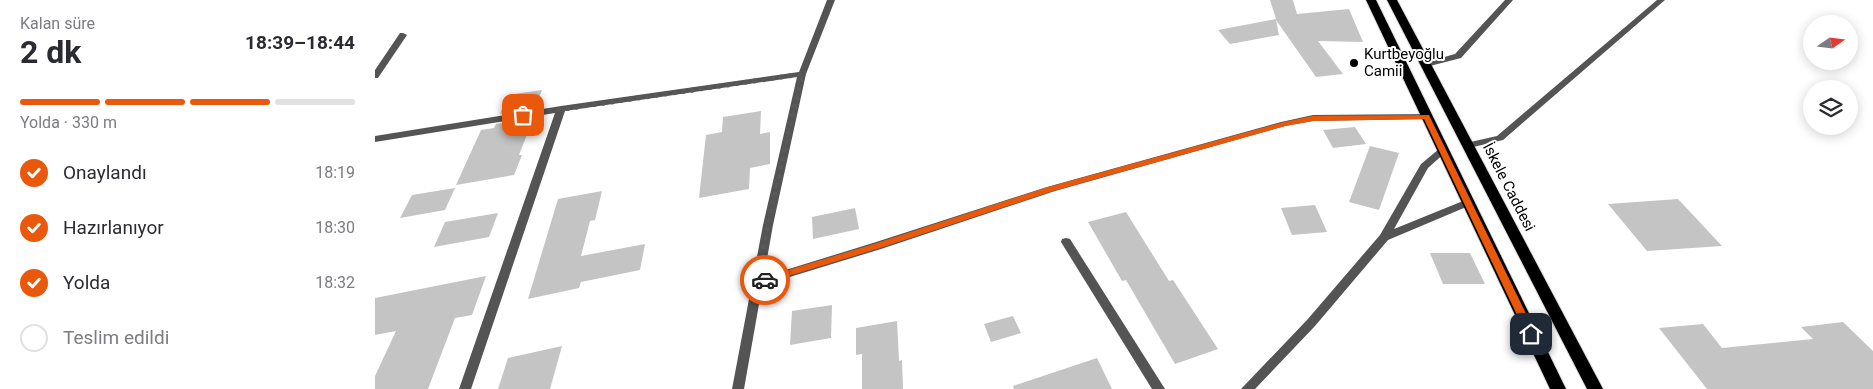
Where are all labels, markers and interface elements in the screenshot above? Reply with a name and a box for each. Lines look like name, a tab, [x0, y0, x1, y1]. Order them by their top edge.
text: Kalan süre	[20, 14, 95, 33]
north arrow	[1803, 15, 1857, 70]
map controls	[1803, 15, 1858, 135]
text: 18:39–18:44	[245, 31, 355, 54]
text: 2 dk	[20, 33, 81, 71]
place label: Kurtbeyoğlu Camii	[1364, 45, 1444, 80]
marker: Kurtbeyoğlu Camii	[1348, 57, 1360, 69]
button: layers	[1803, 80, 1858, 135]
pin	[502, 94, 544, 136]
icon: bag	[509, 101, 537, 129]
text: Yolda · 330 m	[20, 113, 117, 132]
street label: İskele Caddesi	[1479, 140, 1539, 234]
icon: check	[20, 159, 48, 187]
text: Onaylandı	[63, 161, 147, 184]
text: 18:19	[315, 163, 355, 182]
icon: check	[20, 214, 48, 242]
text: Hazırlanıyor	[63, 216, 164, 239]
text: 18:30	[315, 218, 355, 237]
courier	[740, 255, 790, 305]
icon: car	[751, 266, 779, 294]
icon: check	[20, 269, 48, 297]
text: Yolda	[63, 271, 110, 294]
text: 18:32	[315, 273, 355, 292]
pin	[1510, 313, 1552, 355]
icon: home	[1517, 320, 1545, 348]
text: Teslim edildi	[63, 326, 169, 349]

